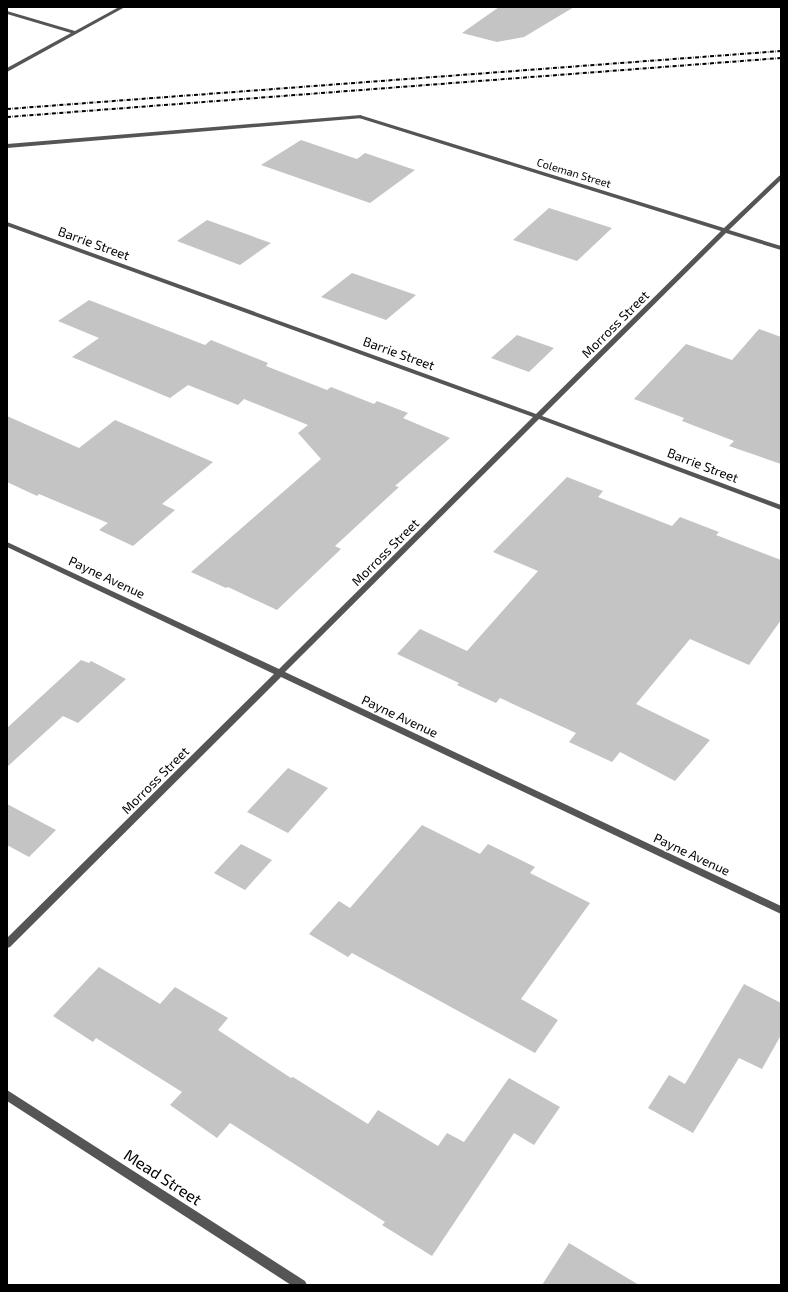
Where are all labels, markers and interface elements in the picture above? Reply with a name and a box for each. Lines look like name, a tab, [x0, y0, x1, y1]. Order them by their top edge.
street label: Coleman Street	[536, 155, 613, 190]
street label: Barrie Street	[56, 223, 132, 263]
street label: Morross Street	[578, 287, 652, 361]
street label: Barrie Street	[361, 333, 437, 373]
street label: Barrie Street	[665, 444, 741, 486]
street label: Morross Street	[348, 515, 422, 589]
street label: Payne Avenue	[66, 552, 148, 602]
street label: Payne Avenue	[359, 691, 441, 741]
street label: Morross Street	[118, 743, 192, 817]
street label: Payne Avenue	[651, 829, 733, 879]
street label: Mead Street	[121, 1144, 206, 1209]

